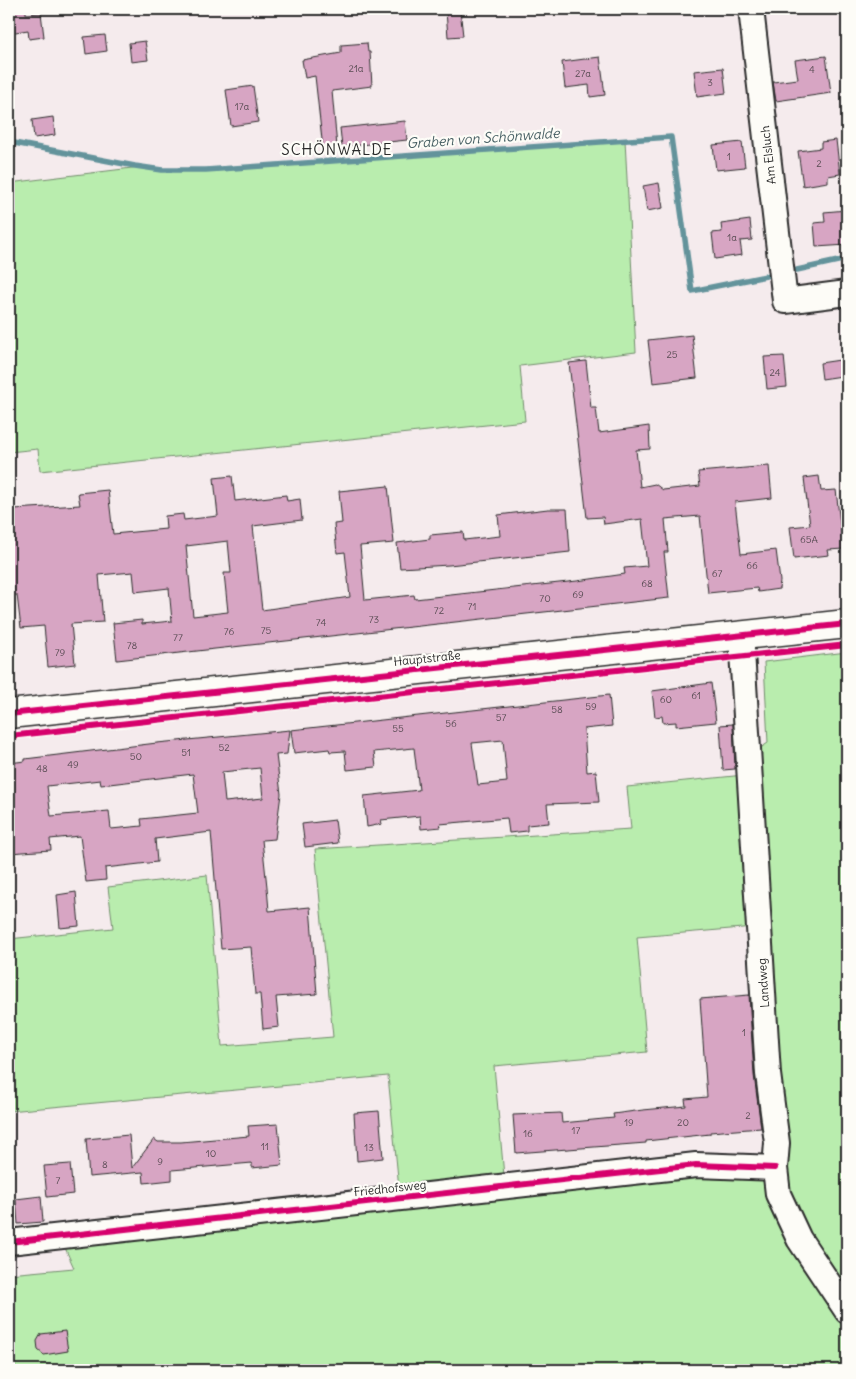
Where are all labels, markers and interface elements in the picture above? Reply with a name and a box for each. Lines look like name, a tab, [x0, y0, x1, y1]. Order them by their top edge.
house number: 21a	[348, 62, 364, 75]
house number: 4	[809, 63, 815, 76]
house number: 27a	[575, 67, 591, 80]
house number: 3	[707, 76, 713, 89]
house number: 17a	[235, 100, 250, 113]
water label: Graben von Schönwalde	[406, 124, 561, 152]
street label: Am Elsluch	[757, 125, 779, 185]
district label: SCHÖNWALDE	[281, 140, 393, 159]
house number: 1	[727, 150, 731, 163]
house number: 2	[816, 157, 822, 170]
house number: 1a	[727, 231, 737, 244]
house number: 25	[666, 348, 678, 361]
house number: 24	[769, 366, 781, 379]
house number: 65A	[800, 533, 819, 546]
house number: 66	[746, 559, 758, 572]
house number: 67	[712, 567, 722, 580]
house number: 68	[641, 577, 653, 590]
house number: 69	[572, 588, 584, 601]
house number: 70	[539, 592, 551, 605]
house number: 71	[468, 600, 476, 613]
house number: 72	[434, 604, 445, 617]
house number: 73	[369, 613, 380, 626]
house number: 74	[316, 616, 326, 629]
house number: 75	[261, 624, 272, 637]
house number: 76	[224, 625, 234, 638]
house number: 77	[173, 631, 183, 644]
house number: 78	[127, 639, 138, 652]
house number: 79	[55, 646, 66, 659]
street label: Hauptstraße	[393, 647, 461, 669]
house number: 61	[691, 689, 701, 702]
house number: 60	[660, 693, 672, 706]
house number: 59	[585, 700, 597, 713]
house number: 58	[551, 703, 563, 716]
house number: 57	[496, 711, 506, 724]
house number: 56	[445, 717, 457, 730]
house number: 55	[392, 722, 404, 735]
house number: 52	[218, 741, 230, 754]
house number: 51	[181, 746, 191, 759]
house number: 50	[130, 750, 142, 763]
house number: 49	[67, 758, 79, 771]
house number: 48	[36, 762, 48, 775]
street label: Landweg	[754, 958, 772, 1008]
house number: 1	[742, 1026, 746, 1039]
house number: 2	[745, 1109, 751, 1122]
house number: 19	[624, 1116, 634, 1129]
house number: 20	[677, 1116, 689, 1129]
house number: 17	[572, 1124, 581, 1137]
house number: 16	[523, 1127, 533, 1140]
house number: 11	[261, 1140, 269, 1153]
house number: 13	[364, 1141, 374, 1154]
house number: 10	[206, 1147, 216, 1160]
house number: 9	[157, 1155, 163, 1168]
house number: 8	[102, 1158, 108, 1171]
house number: 7	[56, 1174, 61, 1187]
street label: Friedhofsweg	[353, 1177, 427, 1199]

